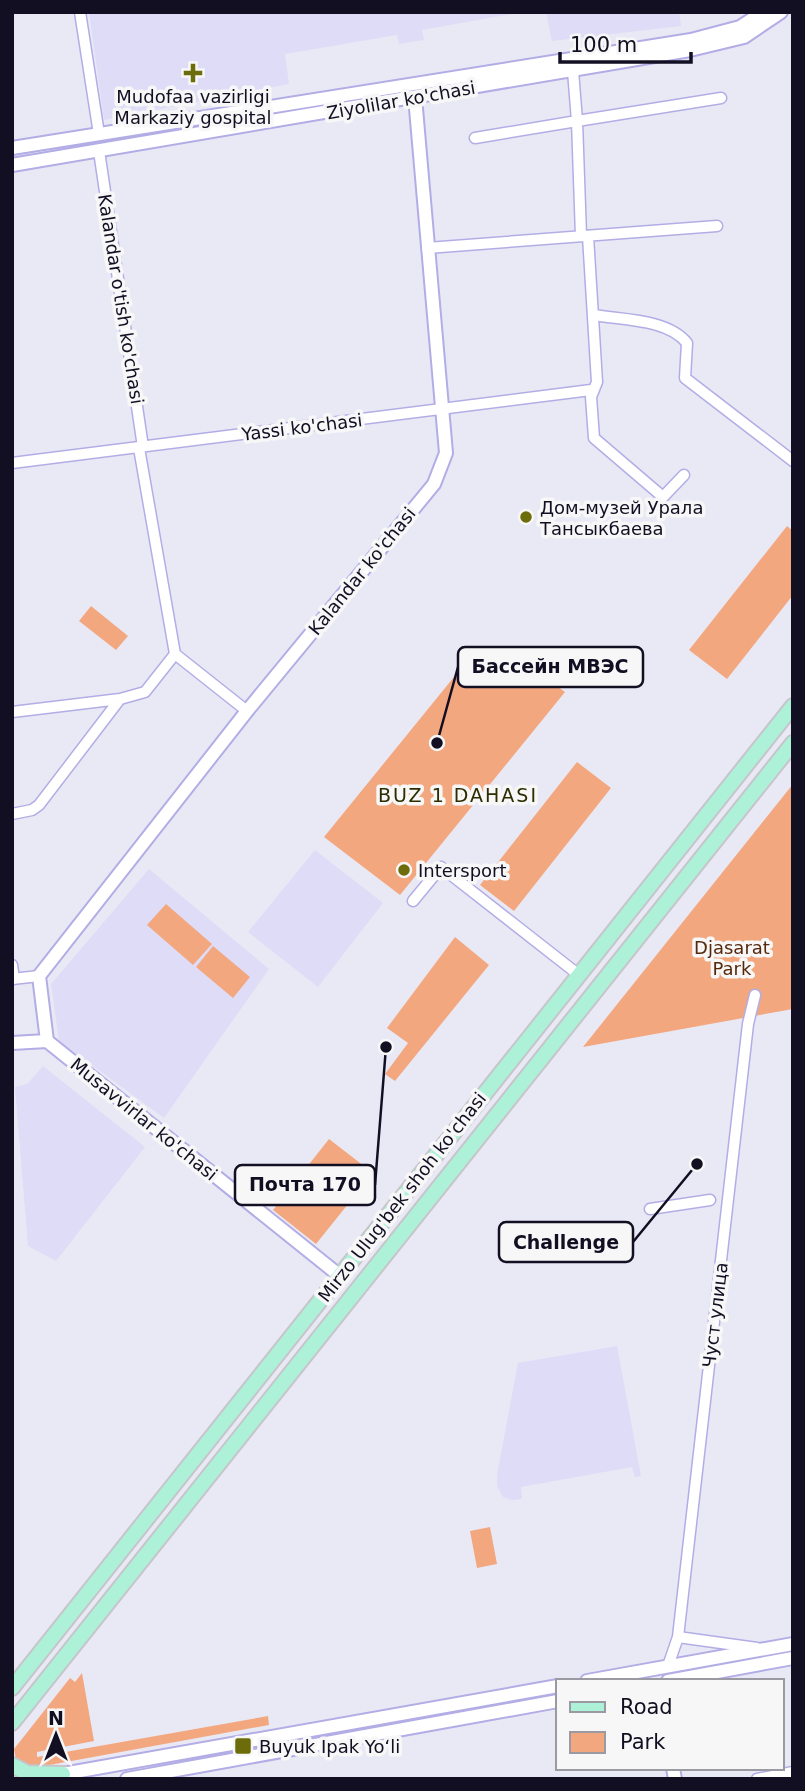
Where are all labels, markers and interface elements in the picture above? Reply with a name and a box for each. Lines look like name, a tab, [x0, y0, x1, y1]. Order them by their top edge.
scale bar	[560, 21, 691, 65]
text: 100 m	[570, 33, 637, 57]
marker: Mudofaa vazirligi Markaziy gospital	[183, 63, 203, 83]
street label: Ziyolilar ko'chasi	[325, 77, 477, 123]
place label: Mudofaa vazirligi Markaziy gospital	[114, 86, 272, 128]
street label: Kalandar o'tish ko'chasi	[94, 192, 148, 406]
street label: Yassi ko'chasi	[239, 409, 364, 445]
place label: Дом-музей Урала Тансыкбаева	[539, 497, 703, 539]
street label: Kalandar ko'chasi	[304, 503, 420, 639]
marker: Дом-музей Урала Тансыкбаева	[518, 509, 534, 525]
callout: Бассейн МВЭС	[458, 647, 643, 687]
text: Бассейн МВЭС	[471, 655, 629, 677]
district label: BUZ 1 DAHASI	[378, 784, 538, 806]
place label: Intersport	[418, 860, 507, 881]
marker: Intersport	[396, 862, 412, 878]
park label: Djasarat Park	[694, 937, 770, 979]
street label: Musavvirlar ko'chasi	[66, 1053, 222, 1185]
street label: Mirzo Ulug'bek shoh ko'chasi	[314, 1088, 490, 1306]
callout: Почта 170	[235, 1165, 375, 1205]
text: Почта 170	[249, 1173, 361, 1195]
callout: Challenge	[499, 1222, 633, 1262]
text: Challenge	[513, 1231, 619, 1253]
street label: Чуст улица	[698, 1261, 732, 1369]
legend	[556, 1679, 784, 1770]
text: Road	[620, 1695, 673, 1719]
north arrow	[21, 1700, 91, 1770]
text: N	[48, 1707, 64, 1729]
text: Park	[620, 1730, 666, 1754]
marker: Buyuk Ipak Yoʻli	[233, 1736, 253, 1756]
place label: Buyuk Ipak Yoʻli	[259, 1736, 400, 1757]

